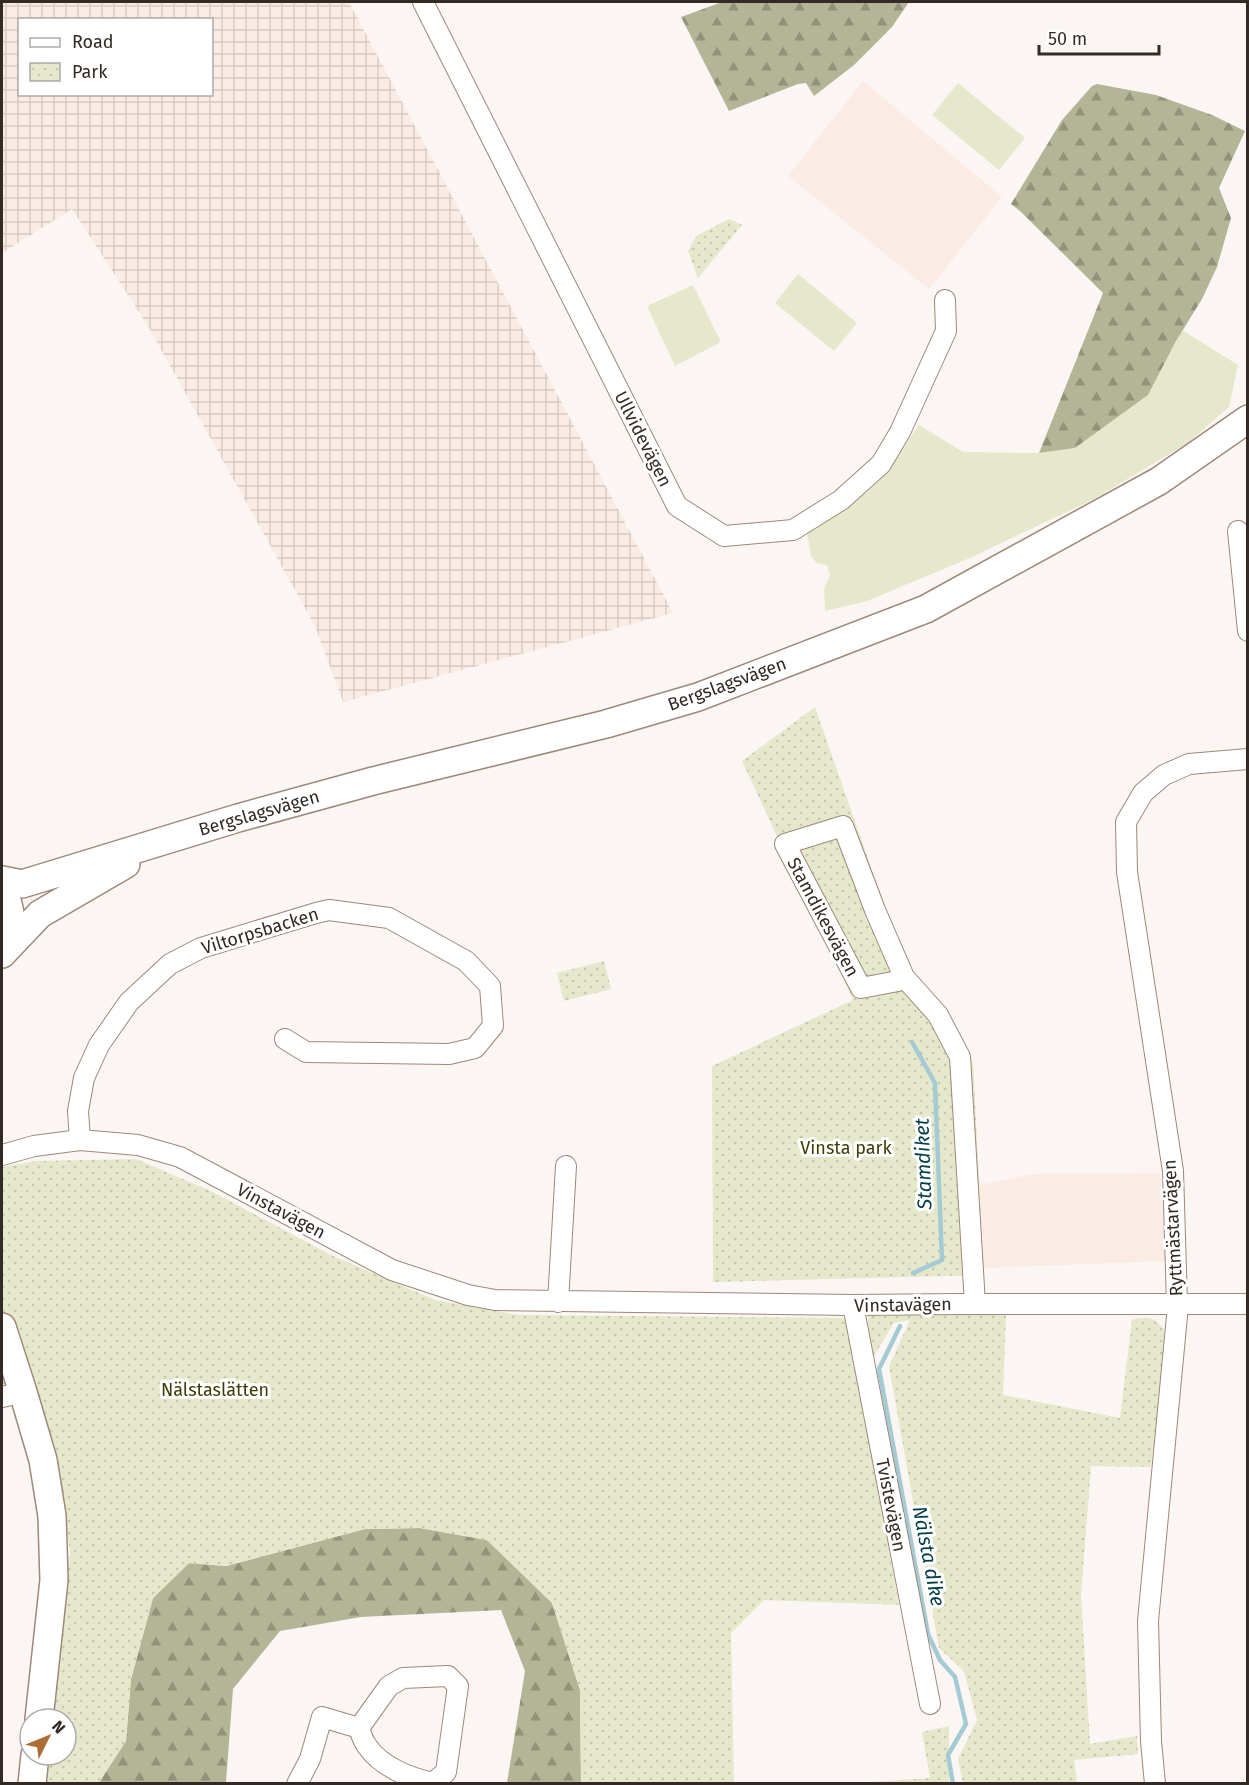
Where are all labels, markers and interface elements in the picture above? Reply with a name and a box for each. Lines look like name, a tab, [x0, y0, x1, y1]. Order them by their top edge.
legend	[18, 18, 213, 96]
scale bar	[1039, 18, 1159, 56]
text: 50 m	[1048, 28, 1087, 50]
text: Road	[72, 31, 114, 53]
text: Park	[72, 61, 108, 83]
street label: Ullvidevägen	[610, 388, 676, 490]
street label: Bergslagsvägen	[665, 652, 789, 716]
street label: Bergslagsvägen	[196, 785, 322, 841]
street label: Stamdikesvägen	[782, 854, 864, 980]
street label: Viltorpsbacken	[199, 903, 321, 959]
water label: Stamdiket	[909, 1117, 937, 1211]
park label: Vinsta park	[800, 1137, 892, 1159]
street label: Ryttmästarvägen	[1158, 1159, 1188, 1297]
street label: Vinstavägen	[233, 1178, 329, 1244]
street label: Vinstavägen	[854, 1293, 952, 1317]
park label: Nälstaslätten	[161, 1379, 269, 1401]
street label: Tvistevägen	[871, 1457, 911, 1553]
water label: Nälsta dike	[908, 1504, 950, 1608]
north arrow	[18, 1707, 78, 1767]
text: N	[48, 1717, 69, 1737]

